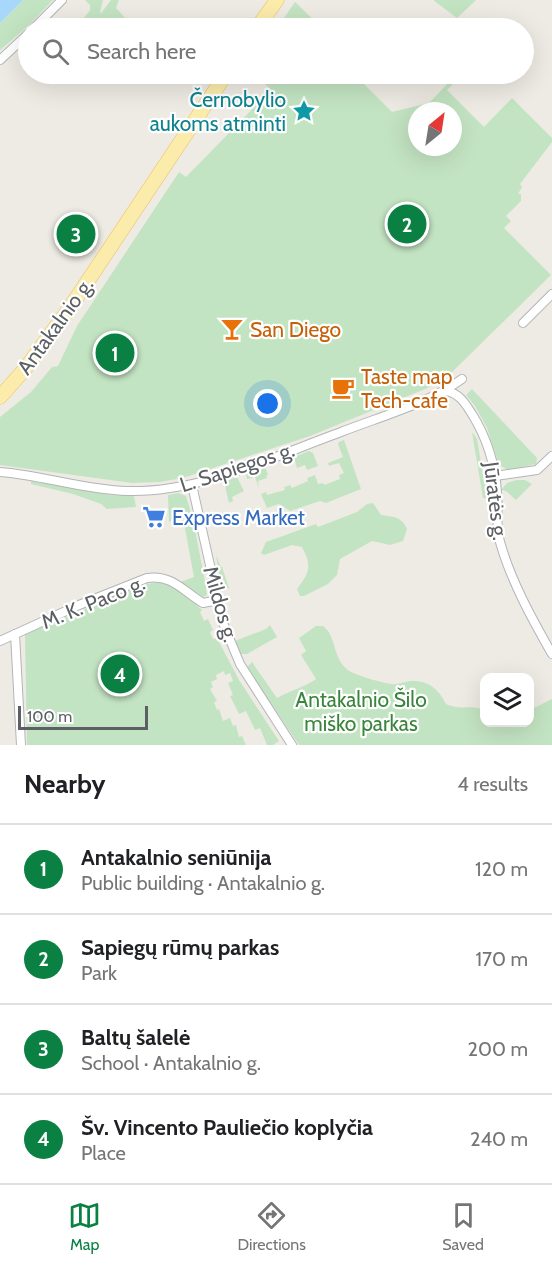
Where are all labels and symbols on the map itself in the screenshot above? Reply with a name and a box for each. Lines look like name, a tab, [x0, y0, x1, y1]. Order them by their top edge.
place label: Černobylio aukoms atminti	[150, 87, 286, 136]
place icon: Černobylio aukoms atminti	[291, 98, 317, 124]
north arrow	[408, 102, 462, 156]
pin: 2	[388, 202, 426, 246]
pin: 3	[56, 212, 96, 256]
street label: Antakalnio g.	[12, 273, 98, 379]
bar icon: San Diego	[219, 316, 245, 342]
place label: San Diego	[250, 317, 341, 342]
pin: 1	[96, 330, 134, 376]
place label: Taste map Tech-cafe	[361, 364, 452, 413]
cafe icon: Taste map Tech-cafe	[330, 375, 356, 401]
your location	[253, 389, 282, 418]
street label: L. Sapiegos g.	[176, 437, 298, 497]
street label: Jūratės g.	[479, 459, 513, 542]
supermarket icon: Express Market	[141, 504, 167, 530]
place label: Express Market	[172, 505, 305, 530]
street label: Mildos g.	[198, 563, 244, 645]
street label: M. K. Paco g.	[38, 570, 148, 634]
pin: 4	[100, 652, 140, 696]
park label: Antakalnio Šilo miško parkas	[295, 687, 427, 736]
scale bar	[18, 703, 148, 730]

